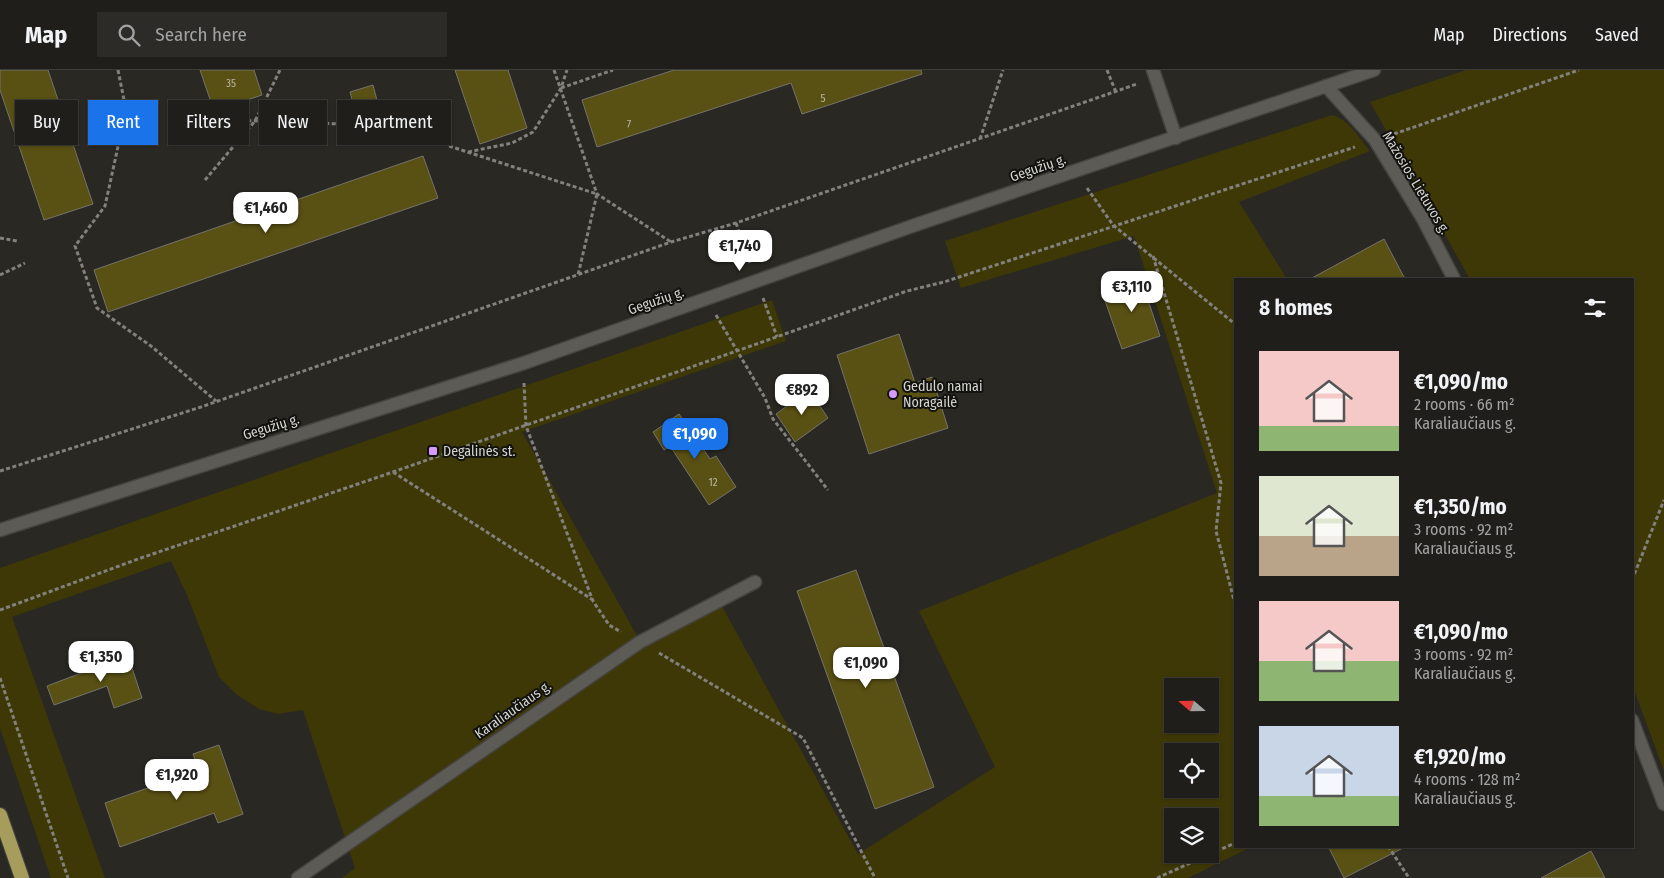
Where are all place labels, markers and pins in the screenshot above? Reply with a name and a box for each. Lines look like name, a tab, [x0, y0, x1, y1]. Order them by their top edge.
pin: €1,460	[225, 191, 307, 234]
pin: €1,740	[699, 230, 781, 272]
pin: €3,110	[1091, 270, 1173, 313]
pin: €892	[772, 374, 832, 416]
place label: Gedulo namai Noragailė	[903, 378, 982, 411]
marker: Gedulo namai Noragailė	[887, 388, 899, 400]
pin: €1,090	[654, 418, 736, 460]
place label: Degalinės st.	[443, 443, 515, 460]
marker: Degalinės st.	[427, 445, 439, 457]
pin: €1,350	[60, 640, 142, 683]
pin: €1,090	[825, 646, 907, 689]
pin: €1,920	[136, 758, 218, 801]

